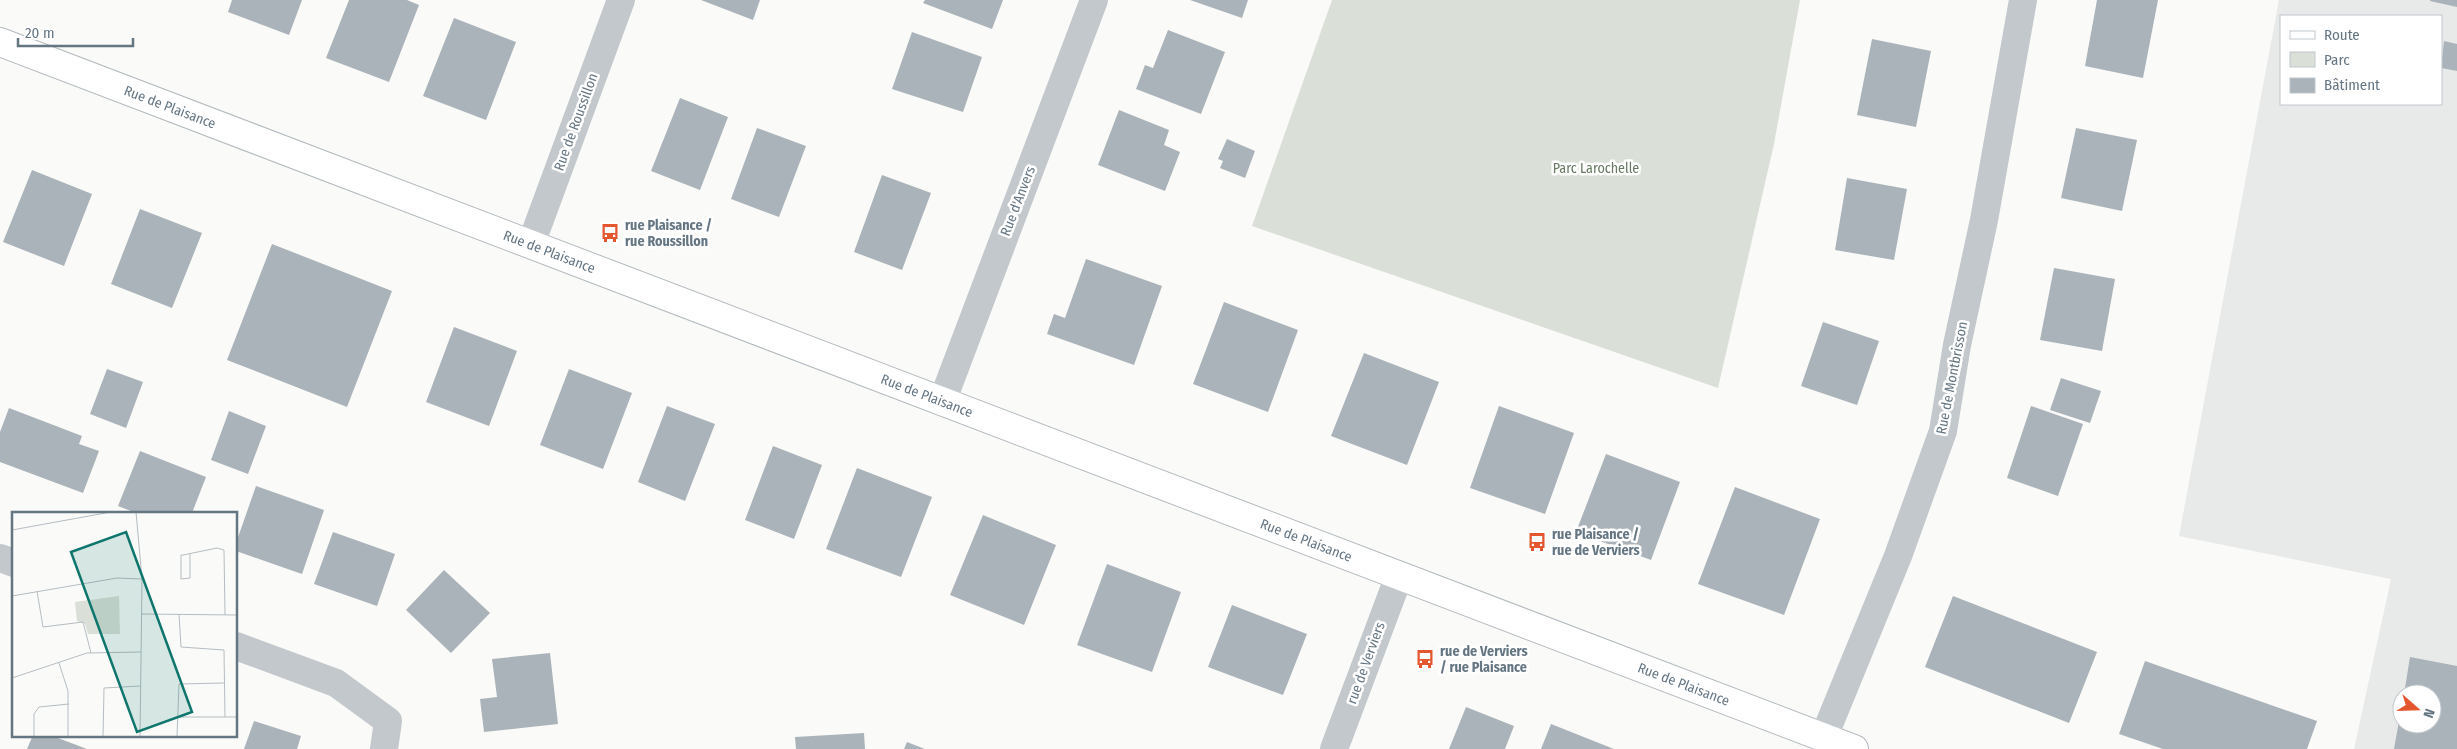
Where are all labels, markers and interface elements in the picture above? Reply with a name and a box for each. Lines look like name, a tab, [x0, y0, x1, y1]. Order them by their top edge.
scale bar	[18, 15, 132, 47]
legend	[2280, 15, 2442, 105]
text: 20 m	[25, 24, 55, 42]
text: Route	[2324, 26, 2360, 44]
text: Parc	[2324, 51, 2350, 69]
street label: Rue de Roussillon	[551, 71, 601, 173]
text: Bâtiment	[2324, 76, 2380, 94]
street label: Rue de Plaisance	[122, 82, 218, 132]
park label: Parc Larochelle	[1553, 160, 1639, 177]
street label: Rue d'Anvers	[997, 164, 1039, 238]
place label: rue Plaisance / rue Roussillon	[625, 217, 712, 250]
bus stop icon: rue Plaisance / rue Roussillon	[599, 222, 621, 244]
street label: Rue de Plaisance	[501, 226, 598, 277]
street label: Rue de Montbrisson	[1933, 320, 1971, 436]
street label: Rue de Plaisance	[879, 370, 975, 421]
inset map	[12, 512, 238, 736]
street label: Rue de Plaisance	[1258, 515, 1355, 565]
place label: rue Plaisance / rue de Verviers	[1552, 526, 1640, 559]
bus stop icon: rue Plaisance / rue de Verviers	[1526, 531, 1548, 553]
street label: rue de Verviers	[1343, 620, 1389, 706]
place label: rue de Verviers / rue Plaisance	[1440, 643, 1528, 676]
bus stop icon: rue de Verviers / rue Plaisance	[1414, 648, 1436, 670]
street label: Rue de Plaisance	[1635, 659, 1732, 709]
north arrow	[2392, 684, 2442, 734]
text: N	[2419, 706, 2438, 720]

